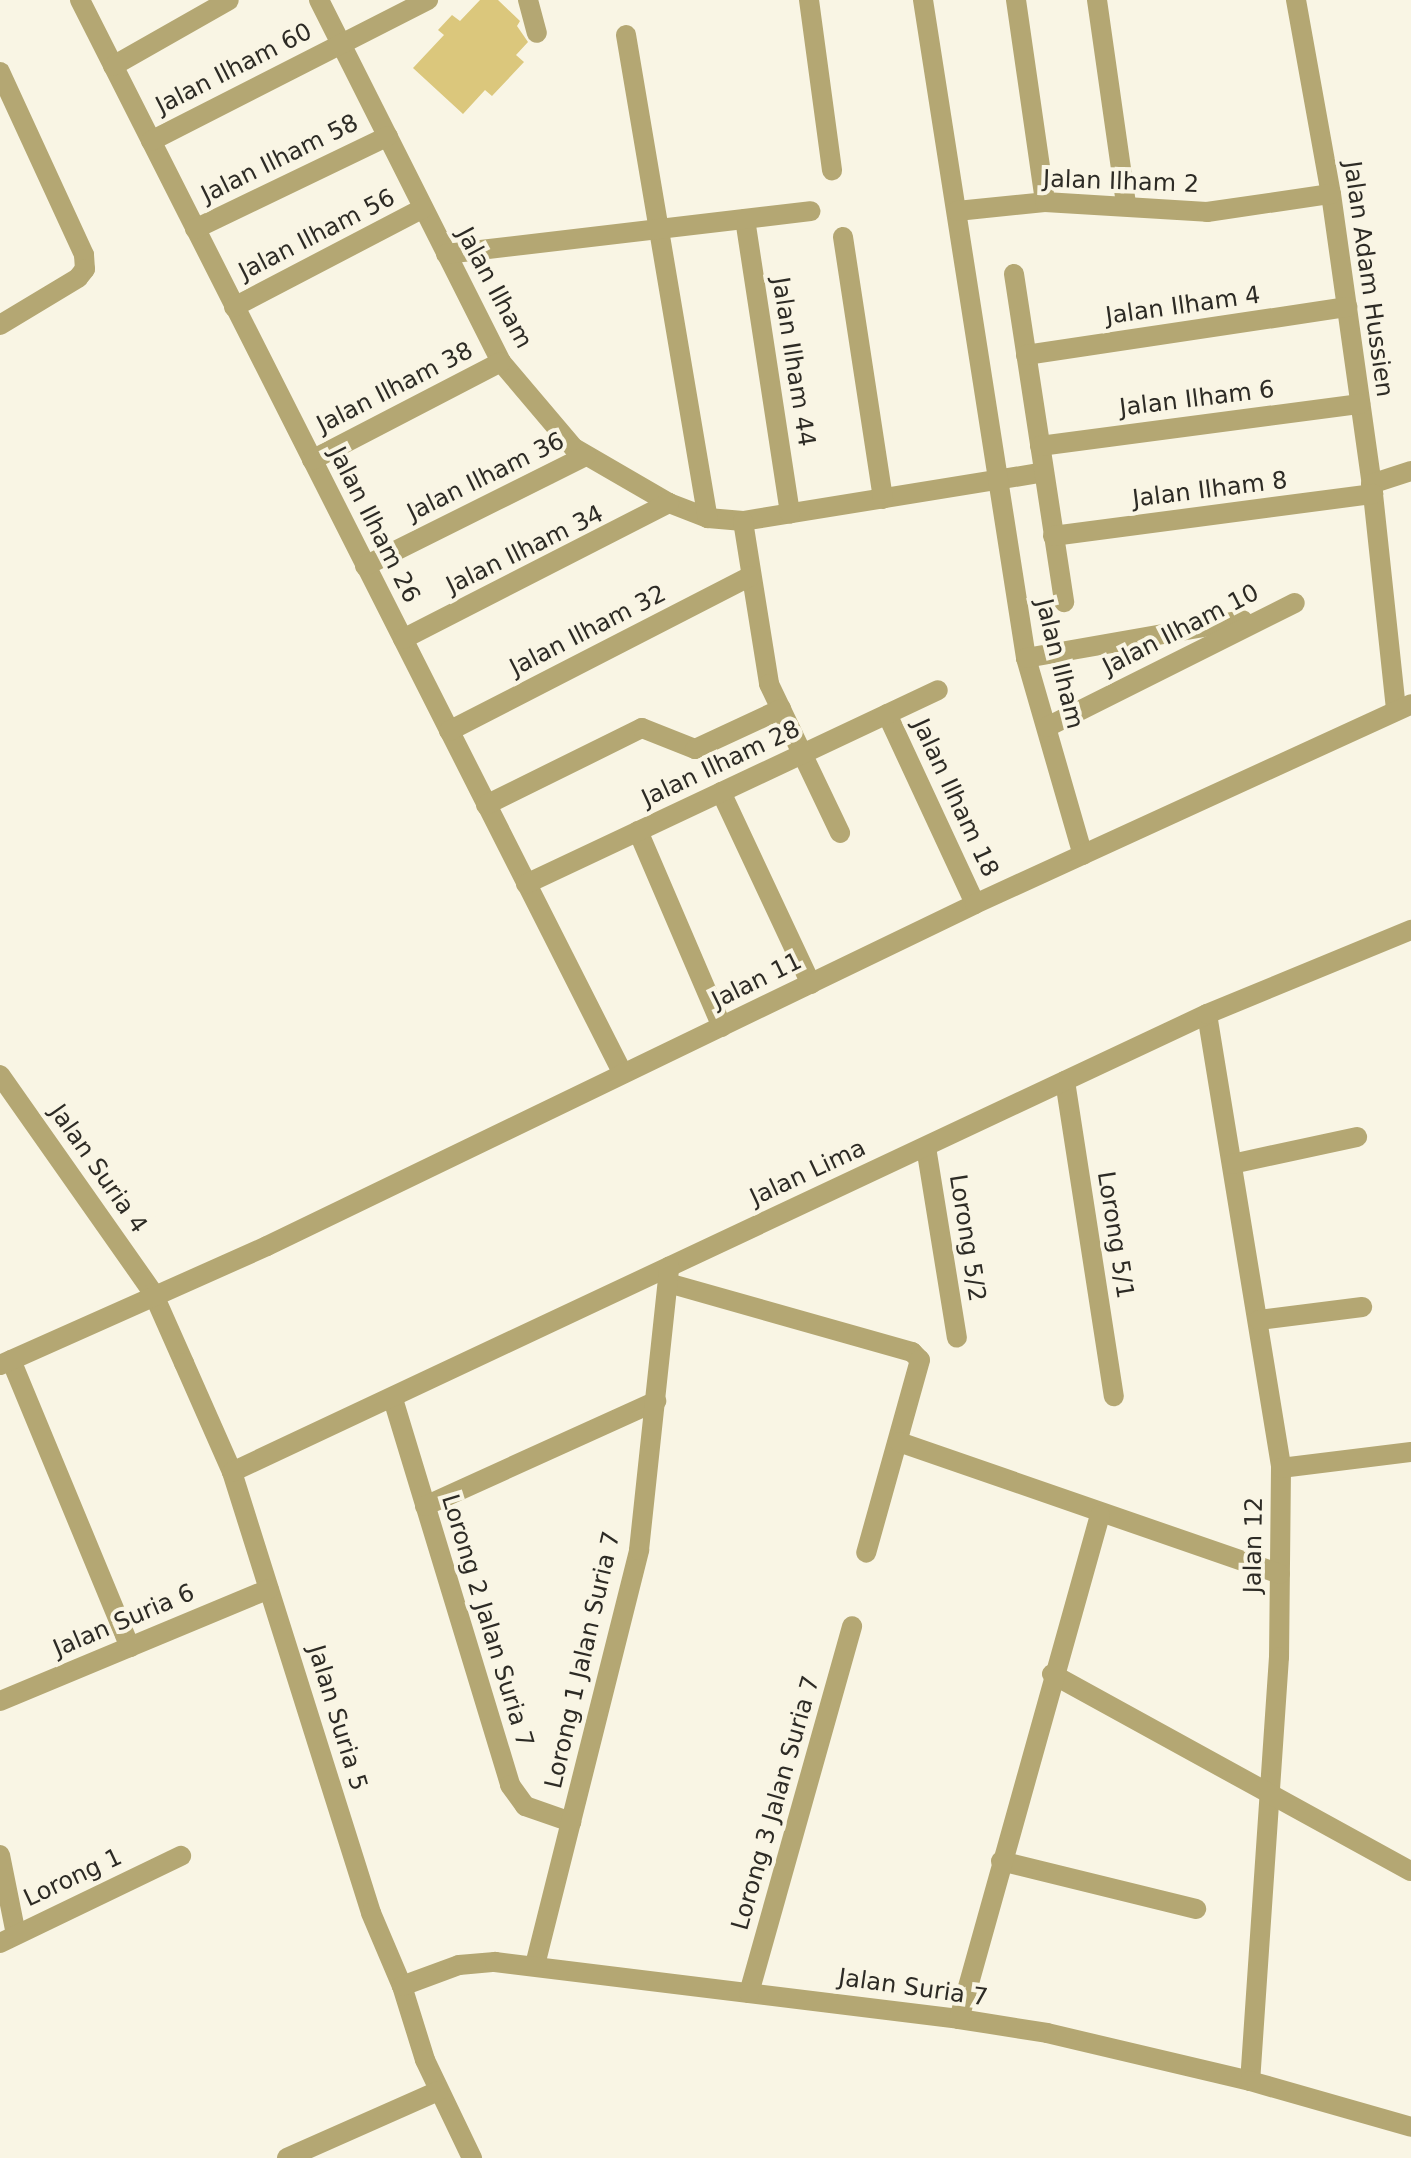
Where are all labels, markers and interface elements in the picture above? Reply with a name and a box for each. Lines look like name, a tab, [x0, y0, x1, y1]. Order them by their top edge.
street label: Jalan Ilham 60	[151, 17, 317, 121]
street label: Jalan Ilham 58	[197, 109, 363, 209]
street label: Jalan Adam Hussien	[1337, 159, 1399, 399]
street label: Jalan Ilham 2	[1043, 165, 1199, 199]
street label: Jalan Ilham 56	[234, 183, 400, 287]
street label: Jalan Ilham	[450, 223, 538, 353]
street label: Jalan Ilham 44	[765, 275, 821, 449]
street label: Jalan Ilham 4	[1104, 281, 1262, 331]
street label: Jalan Ilham 38	[312, 336, 478, 440]
street label: Jalan Ilham 6	[1118, 375, 1276, 423]
street label: Jalan Ilham 36	[403, 427, 569, 527]
street label: Jalan Ilham 26	[322, 442, 426, 608]
street label: Jalan Ilham 8	[1131, 466, 1289, 514]
street label: Jalan Ilham 34	[442, 500, 608, 600]
street label: Jalan Ilham 10	[1098, 578, 1264, 682]
street label: Jalan Ilham 32	[505, 579, 671, 683]
street label: Jalan Ilham	[1029, 596, 1089, 732]
street label: Jalan Ilham 18	[906, 714, 1004, 882]
street label: Jalan Ilham 28	[637, 715, 805, 813]
street label: Jalan 11	[707, 947, 807, 1015]
street label: Jalan Suria 4	[43, 1099, 153, 1239]
street label: Jalan Lima	[746, 1134, 870, 1212]
street label: Lorong 5/1	[1091, 1169, 1139, 1301]
street label: Lorong 5/2	[943, 1172, 991, 1304]
street label: Lorong 2 Jalan Suria 7	[435, 1491, 539, 1751]
street label: Jalan 12	[1239, 1496, 1269, 1594]
street label: Lorong 1 Jalan Suria 7	[539, 1529, 627, 1791]
street label: Jalan Suria 6	[49, 1578, 199, 1664]
street label: Jalan Suria 5	[301, 1642, 373, 1794]
street label: Lorong 3 Jalan Suria 7	[726, 1673, 826, 1933]
street label: Lorong 1	[19, 1843, 127, 1913]
street label: Jalan Suria 7	[836, 1963, 990, 2013]

